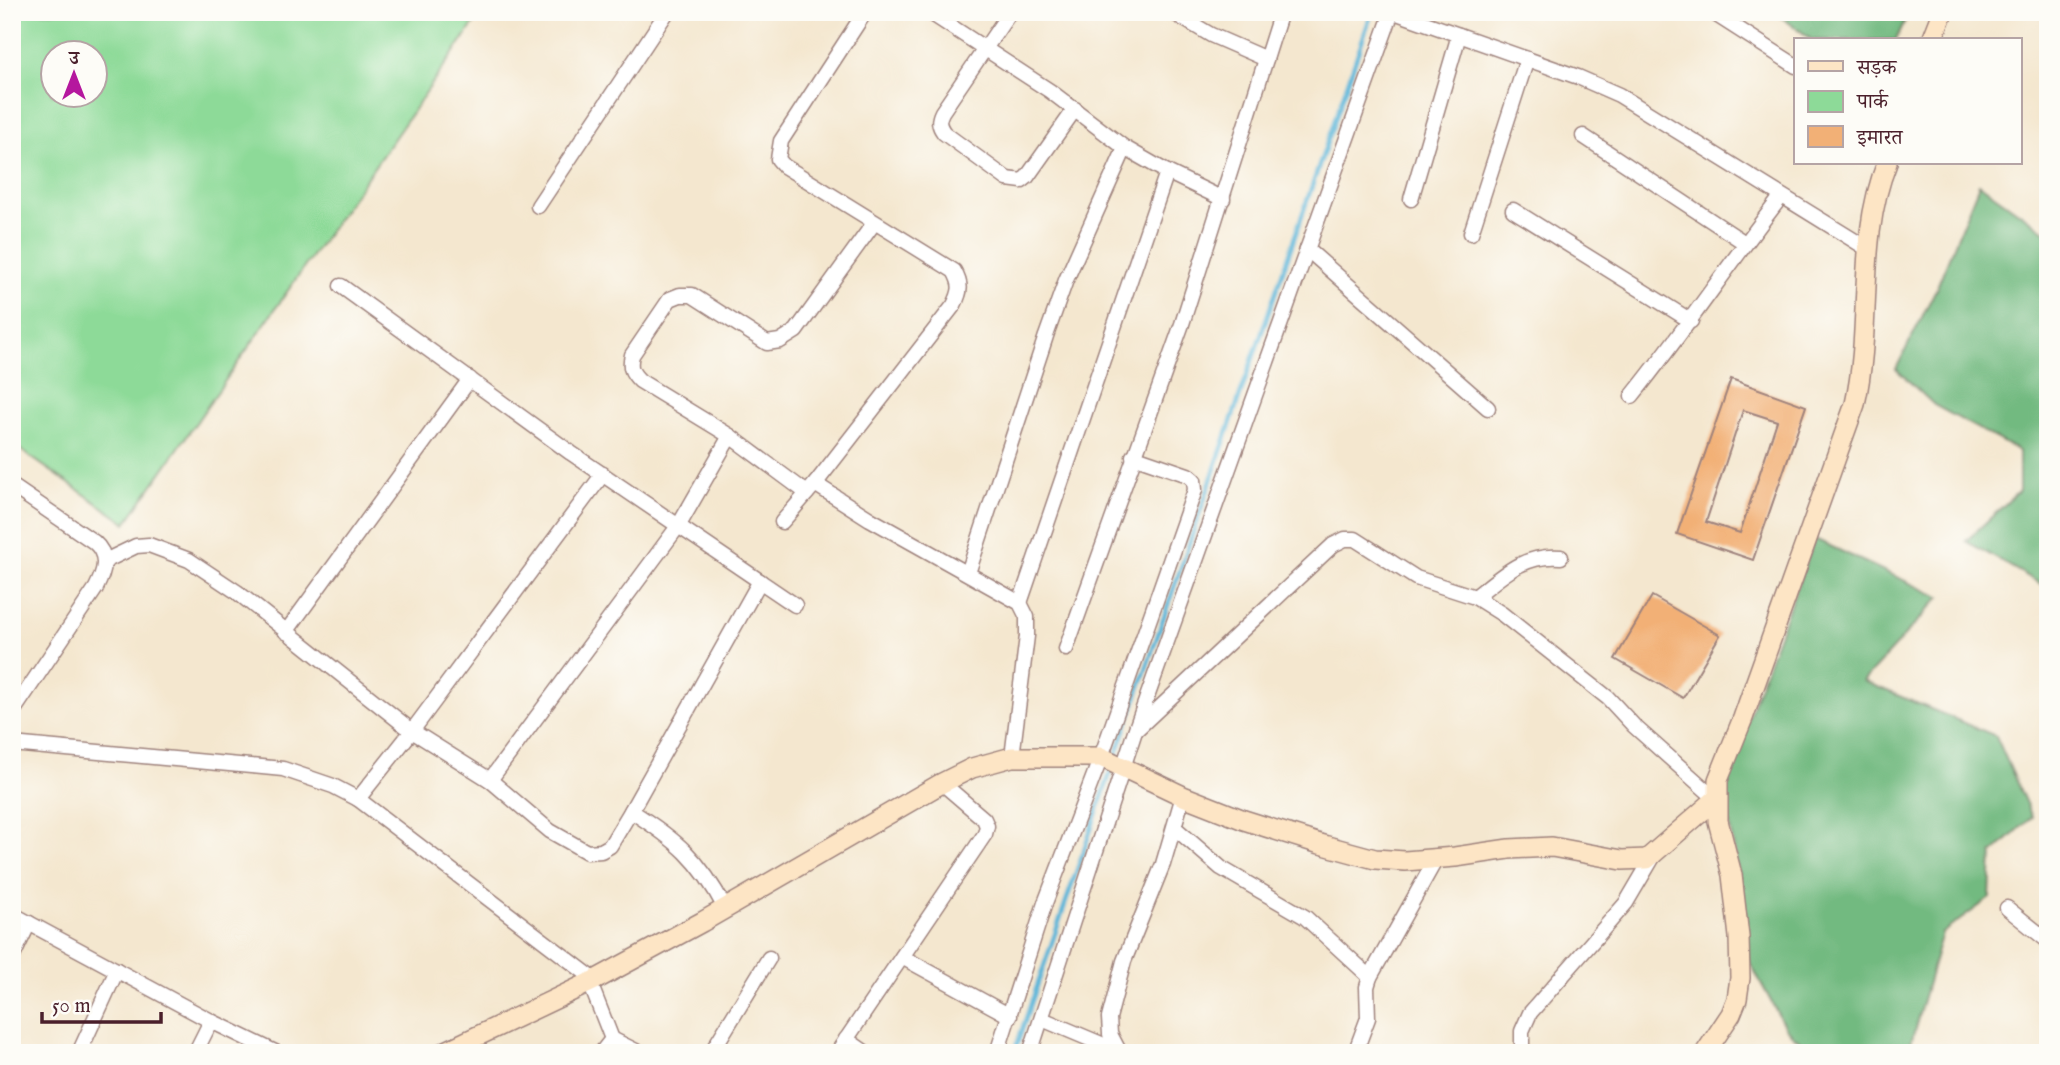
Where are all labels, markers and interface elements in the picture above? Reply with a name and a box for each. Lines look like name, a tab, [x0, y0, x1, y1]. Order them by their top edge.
north arrow	[38, 38, 108, 108]
legend	[1794, 38, 2022, 164]
text: उ	[67, 47, 80, 71]
text: सड़क	[1856, 55, 1897, 82]
text: पार्क	[1856, 89, 1889, 116]
text: इमारत	[1856, 125, 1904, 152]
scale bar	[42, 981, 161, 1025]
text: 50 m	[52, 993, 91, 1020]

